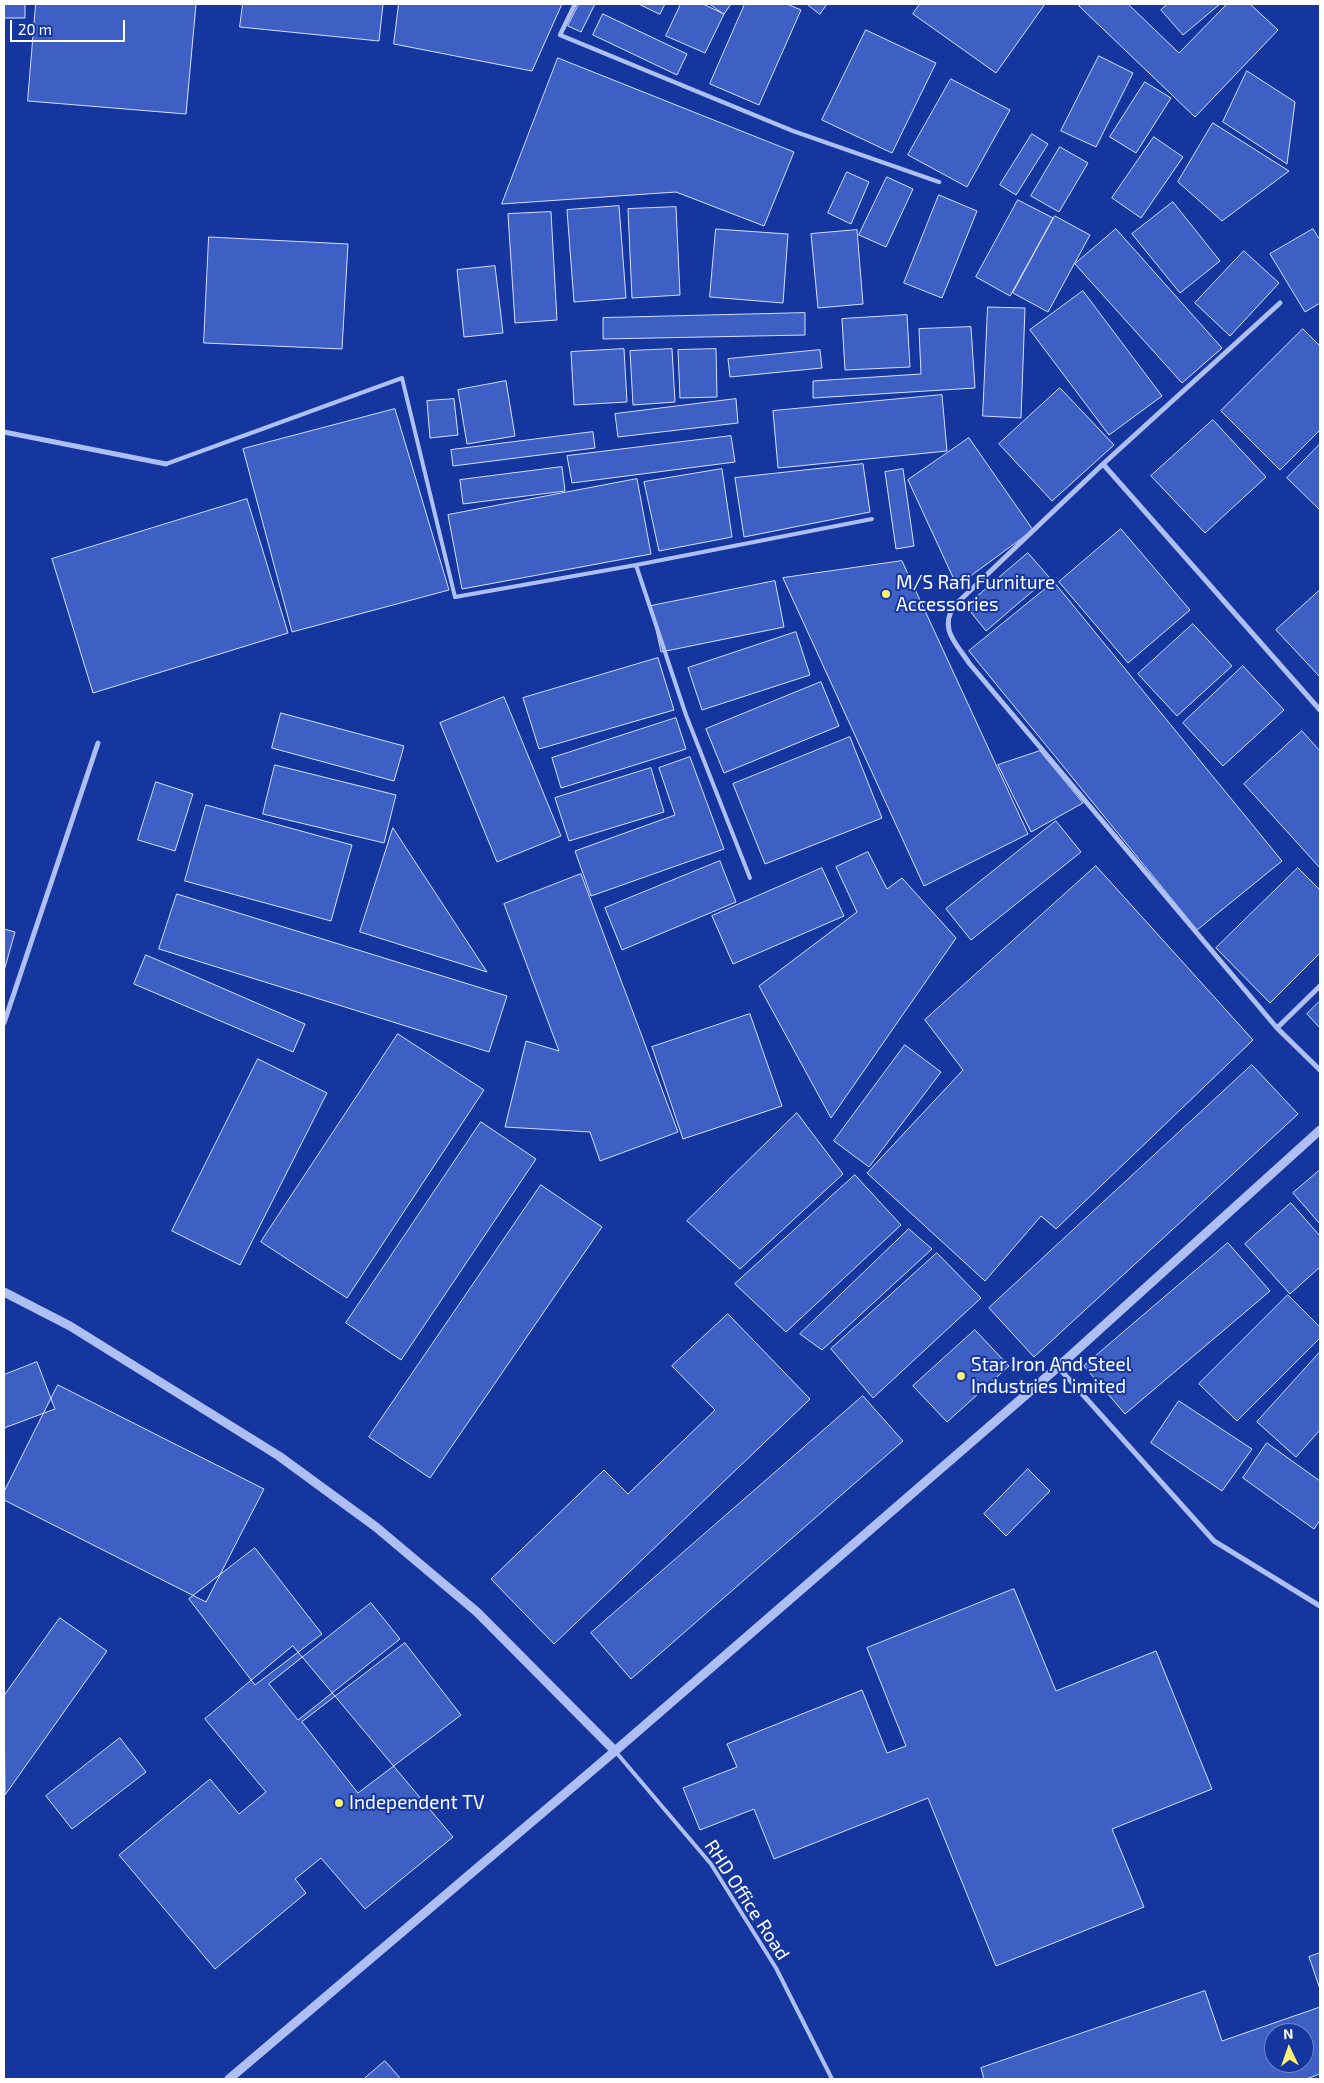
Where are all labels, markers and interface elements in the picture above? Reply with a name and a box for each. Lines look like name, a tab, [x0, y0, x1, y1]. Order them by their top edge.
scale bar	[12, 10, 128, 42]
text: 20 m	[18, 20, 52, 38]
place label: M/S Rafi Furniture Accessories	[896, 572, 1055, 616]
marker: M/S Rafi Furniture Accessories	[880, 588, 892, 600]
place label: Star Iron And Steel Industries Limited	[971, 1354, 1131, 1398]
marker: Star Iron And Steel Industries Limited	[955, 1370, 967, 1382]
place label: Independent TV	[349, 1792, 485, 1814]
marker: Independent TV	[333, 1797, 345, 1809]
street label: RHD Office Road	[700, 1836, 794, 1964]
north arrow	[1264, 2023, 1314, 2073]
text: N	[1283, 2025, 1294, 2042]

